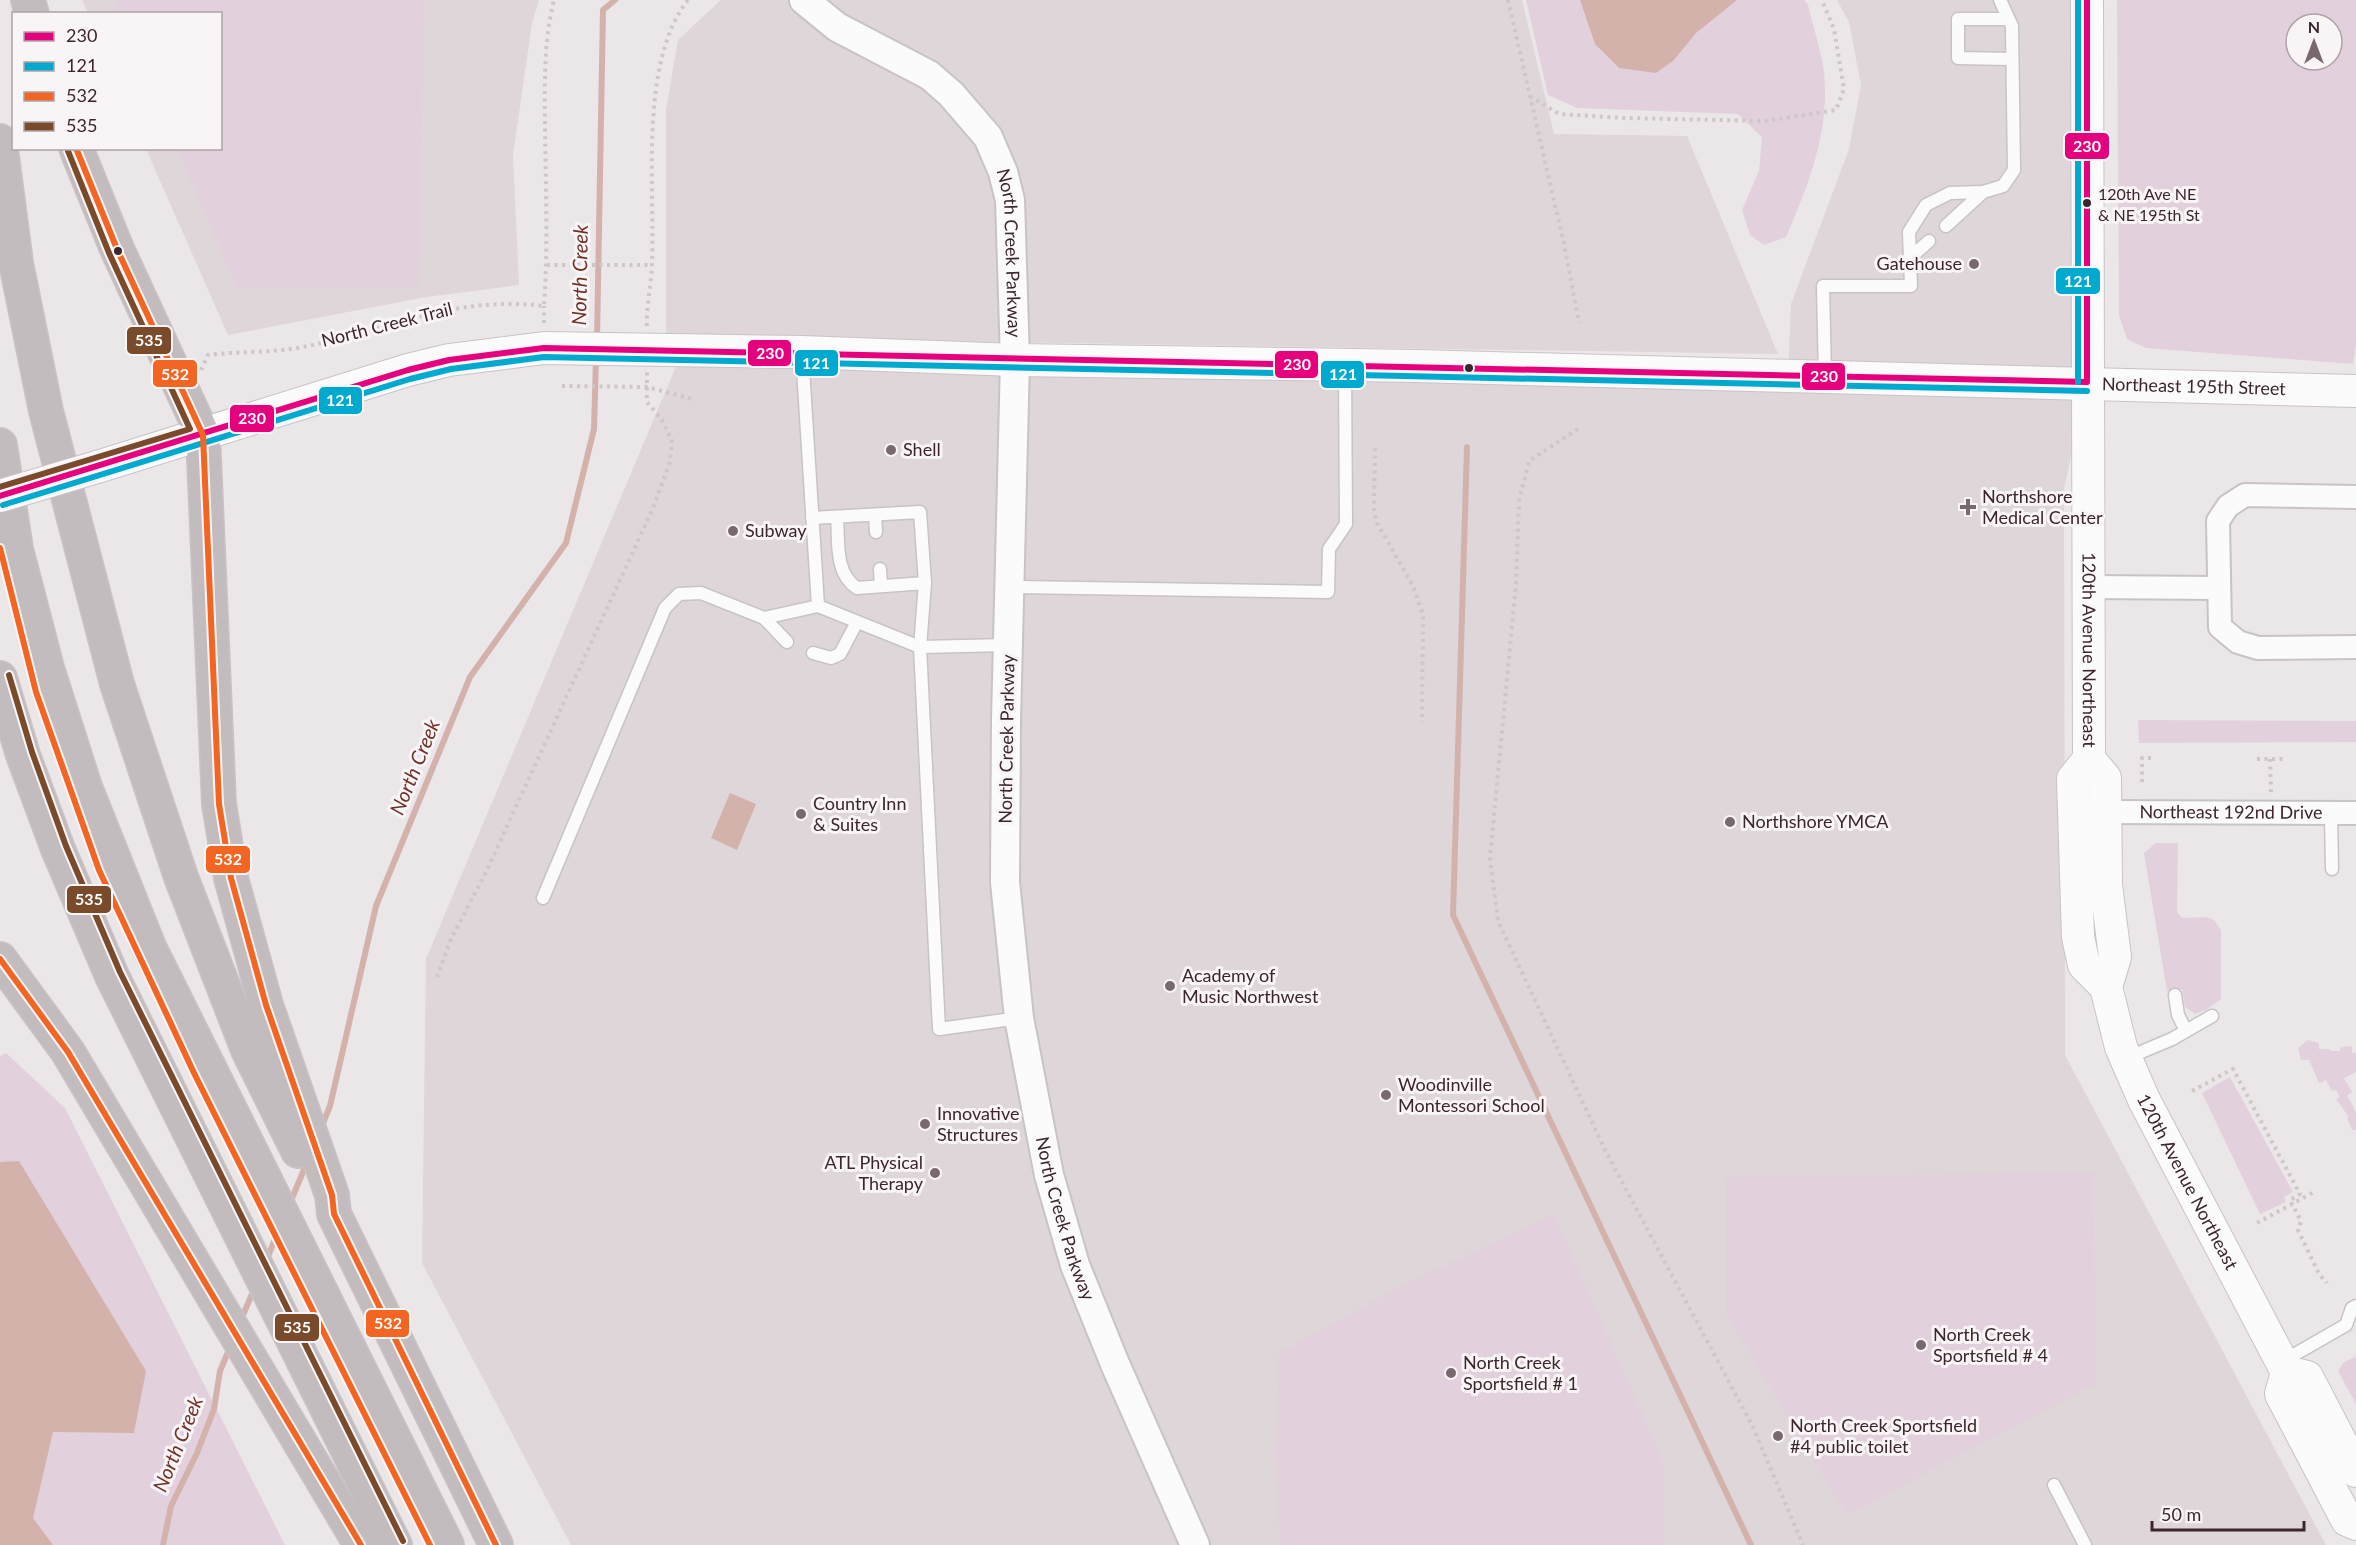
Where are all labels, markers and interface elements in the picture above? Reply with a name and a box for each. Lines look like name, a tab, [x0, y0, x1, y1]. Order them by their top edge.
legend	[12, 12, 222, 150]
north arrow	[2284, 12, 2344, 72]
text: N	[2308, 17, 2320, 36]
text: 230	[66, 24, 97, 46]
text: 121	[66, 54, 97, 76]
text: 532	[66, 84, 97, 106]
text: 535	[66, 114, 97, 136]
line badge: 230	[2064, 132, 2110, 160]
text: 230	[2073, 136, 2101, 155]
street label: North Creek Parkway	[993, 166, 1026, 339]
place label: 120th Ave NE & NE 195th St	[2098, 184, 2200, 224]
marker: 120th Ave NE & NE 195th St	[2081, 197, 2093, 209]
water label: North Creek	[566, 224, 592, 326]
unlabelled marker	[112, 245, 124, 257]
place label: Gatehouse	[1877, 252, 1962, 274]
marker: Gatehouse	[1967, 257, 1981, 271]
line badge: 121	[2055, 267, 2101, 295]
text: 121	[2064, 271, 2092, 290]
street label: North Creek Trail	[319, 297, 455, 351]
line badge: 535	[126, 326, 172, 355]
text: 535	[135, 330, 163, 349]
line badge: 230	[747, 339, 792, 367]
text: 230	[756, 343, 784, 362]
line badge: 121	[794, 349, 839, 377]
line badge: 230	[1274, 350, 1319, 379]
text: 121	[802, 353, 830, 372]
text: 230	[1283, 354, 1311, 373]
line badge: 532	[152, 359, 198, 388]
line badge: 121	[1320, 360, 1365, 389]
unlabelled marker	[1463, 362, 1475, 374]
line badge: 230	[1801, 362, 1846, 391]
text: 532	[161, 364, 189, 383]
text: 121	[1329, 364, 1357, 383]
text: 230	[1810, 366, 1838, 385]
street label: Northeast 195th Street	[2102, 372, 2287, 399]
line badge: 121	[318, 386, 363, 415]
text: 121	[326, 390, 354, 409]
line badge: 230	[229, 404, 275, 433]
text: 230	[238, 408, 266, 427]
place label: Shell	[903, 438, 941, 460]
marker: Shell	[884, 443, 898, 457]
place label: Northshore Medical Center	[1982, 485, 2103, 528]
marker: Northshore Medical Center	[1959, 498, 1977, 516]
place label: Subway	[745, 519, 807, 541]
marker: Subway	[726, 524, 740, 538]
street label: 120th Avenue Northeast	[2078, 552, 2101, 748]
street label: North Creek Parkway	[994, 653, 1018, 824]
water label: North Creek	[384, 715, 444, 818]
place label: Country Inn & Suites	[813, 792, 906, 835]
street label: Northeast 192nd Drive	[2139, 800, 2323, 823]
marker: Country Inn & Suites	[794, 807, 808, 821]
place label: Northshore YMCA	[1742, 810, 1889, 832]
marker: Northshore YMCA	[1723, 815, 1737, 829]
line badge: 532	[205, 845, 251, 874]
text: 532	[214, 849, 242, 868]
line badge: 535	[66, 885, 112, 914]
text: 535	[75, 889, 103, 908]
place label: Academy of Music Northwest	[1182, 964, 1319, 1007]
marker: Academy of Music Northwest	[1163, 979, 1177, 993]
place label: Woodinville Montessori School	[1398, 1073, 1545, 1116]
marker: Woodinville Montessori School	[1379, 1088, 1393, 1102]
street label: 120th Avenue Northeast	[2133, 1090, 2244, 1274]
place label: Innovative Structures	[937, 1102, 1020, 1145]
marker: Innovative Structures	[918, 1117, 932, 1131]
street label: North Creek Parkway	[1032, 1135, 1100, 1304]
place label: ATL Physical Therapy	[825, 1151, 924, 1194]
marker: ATL Physical Therapy	[928, 1166, 942, 1180]
line badge: 532	[365, 1309, 410, 1338]
line badge: 535	[274, 1313, 320, 1342]
text: 532	[374, 1313, 402, 1332]
text: 535	[283, 1317, 311, 1336]
place label: North Creek Sportsfield # 4	[1933, 1323, 2048, 1366]
marker: North Creek Sportsfield # 4	[1914, 1338, 1928, 1352]
place label: North Creek Sportsfield # 1	[1463, 1351, 1578, 1394]
marker: North Creek Sportsfield # 1	[1444, 1366, 1458, 1380]
water label: North Creek	[147, 1392, 207, 1495]
place label: North Creek Sportsfield #4 public toilet	[1790, 1414, 1977, 1457]
marker: North Creek Sportsfield #4 public toilet	[1771, 1429, 1785, 1443]
scale bar	[2152, 1494, 2304, 1532]
text: 50 m	[2161, 1503, 2201, 1525]

